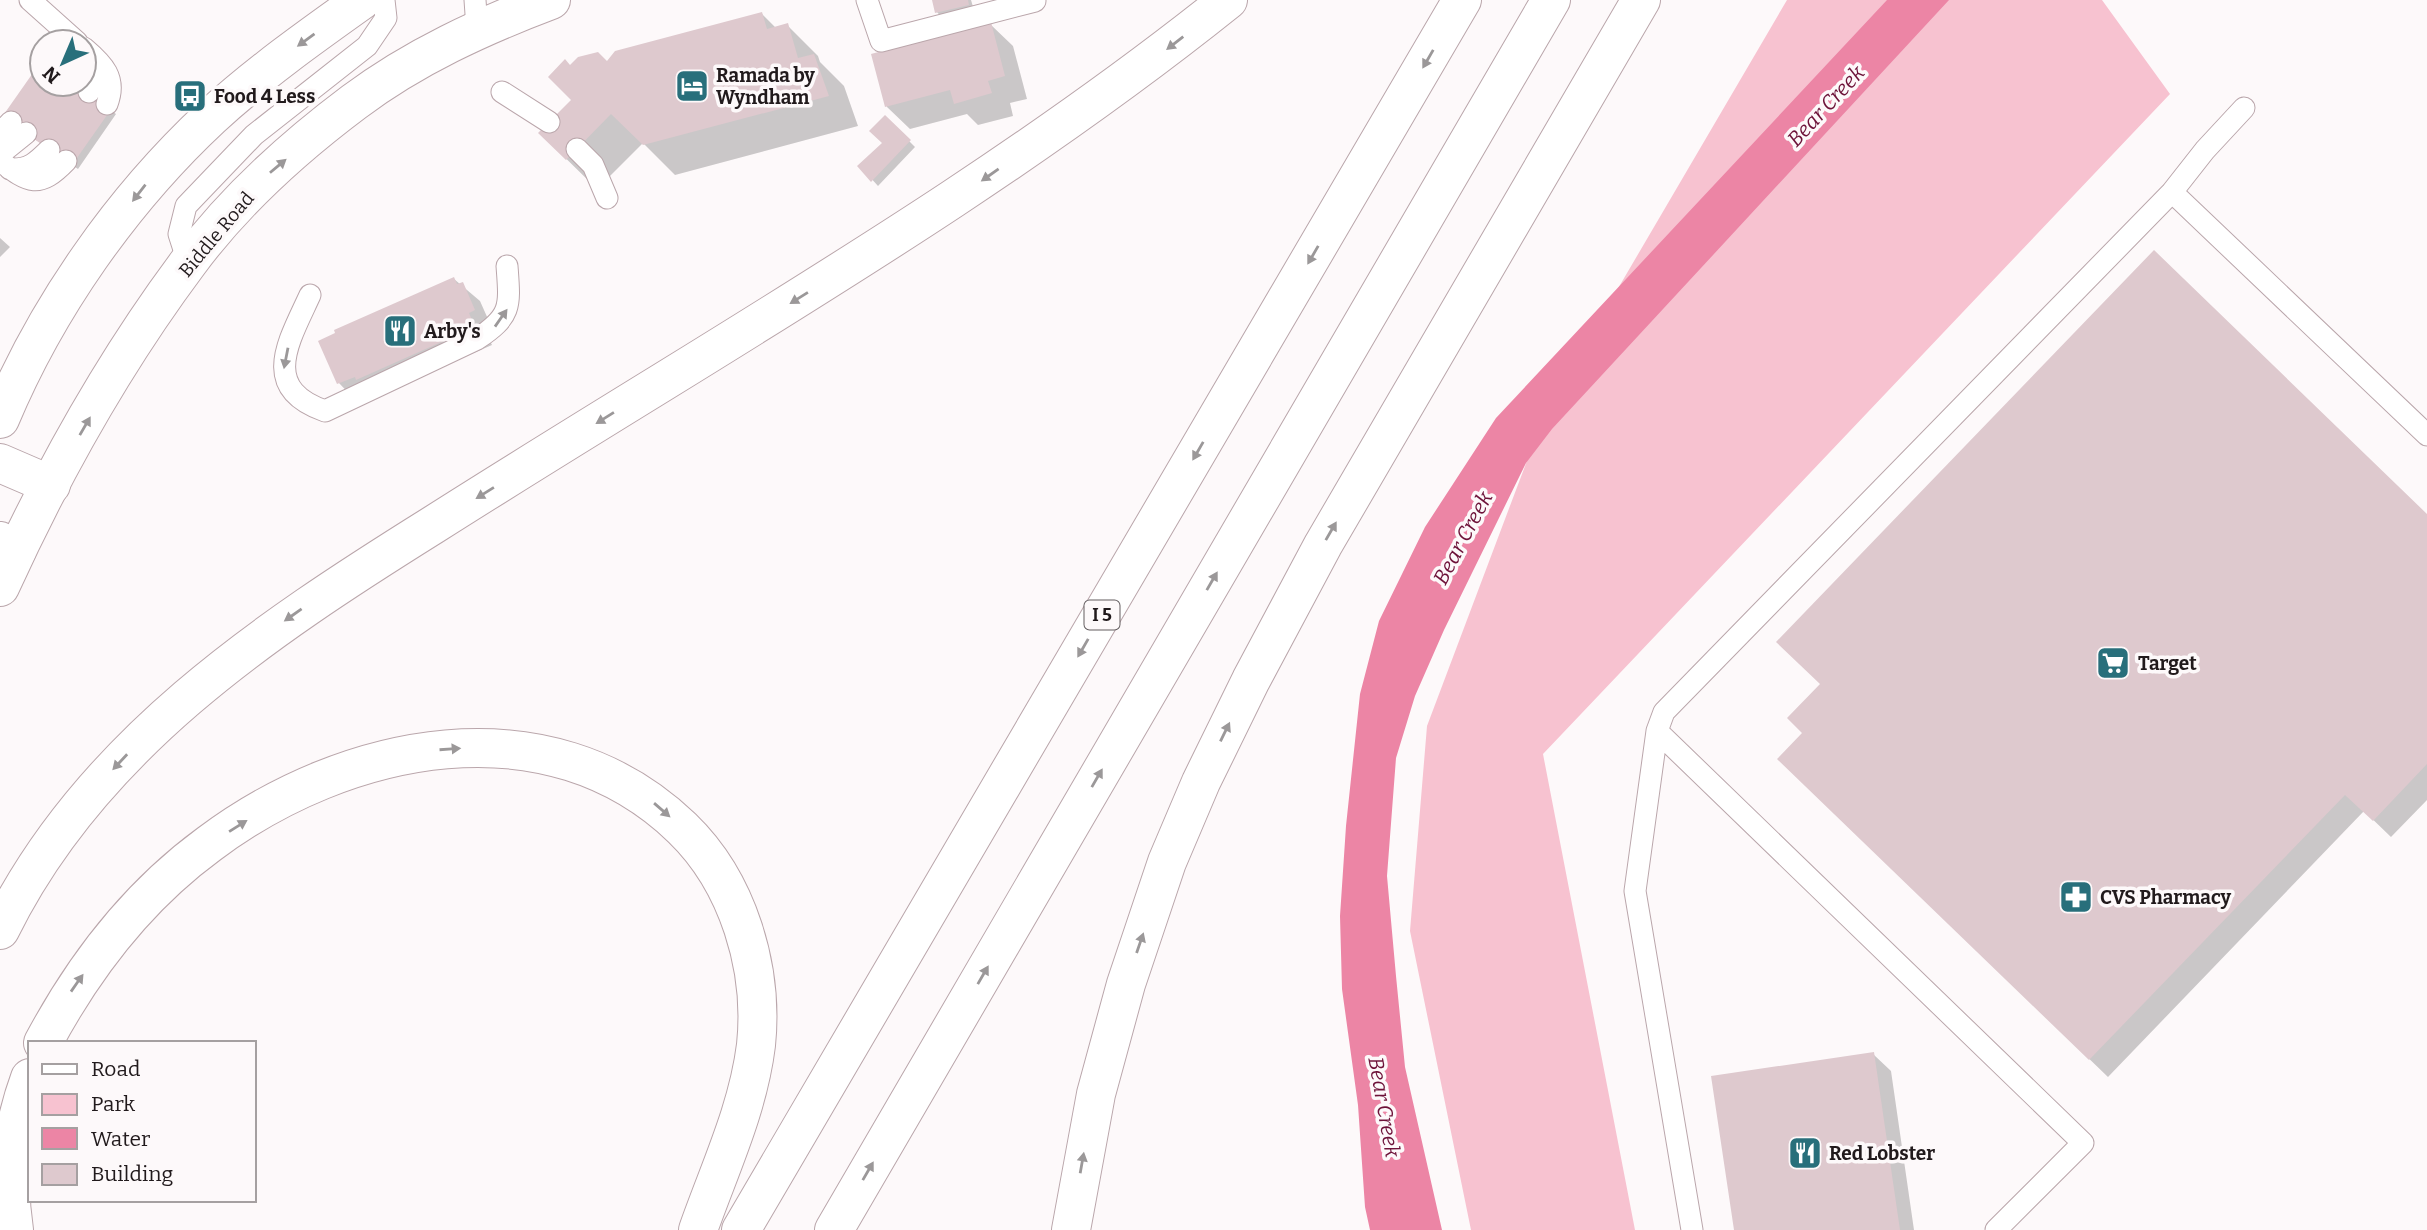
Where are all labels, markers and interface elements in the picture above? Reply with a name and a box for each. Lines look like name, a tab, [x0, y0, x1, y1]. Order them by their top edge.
north arrow	[28, 28, 98, 98]
one-way arrow	[297, 33, 315, 47]
one-way arrow	[1166, 35, 1184, 49]
one-way arrow	[1422, 49, 1434, 68]
water label: Bear Creek	[1782, 60, 1871, 152]
text: N	[38, 61, 65, 88]
place label: Ramada by Wyndham	[716, 64, 815, 109]
hotel icon: Ramada by Wyndham	[673, 67, 711, 105]
bus stop icon: Food 4 Less	[171, 77, 209, 115]
place label: Food 4 Less	[214, 85, 315, 108]
one-way arrow	[269, 158, 287, 174]
one-way arrow	[980, 169, 1000, 182]
one-way arrow	[132, 184, 147, 202]
street label: Biddle Road	[174, 187, 259, 282]
one-way arrow	[1307, 246, 1319, 265]
one-way arrow	[789, 292, 808, 305]
one-way arrow	[494, 309, 508, 327]
restaurant icon: Arby's	[381, 312, 419, 350]
place label: Arby's	[424, 320, 481, 343]
one-way arrow	[280, 347, 291, 369]
one-way arrow	[596, 411, 615, 424]
one-way arrow	[79, 416, 91, 436]
one-way arrow	[1192, 442, 1204, 461]
one-way arrow	[475, 486, 494, 499]
water label: Bear Creek	[1428, 486, 1499, 589]
one-way arrow	[1325, 521, 1337, 541]
one-way arrow	[1206, 572, 1218, 591]
road number: I 5	[1084, 600, 1120, 630]
one-way arrow	[284, 608, 302, 622]
one-way arrow	[1076, 638, 1089, 657]
supermarket icon: Target	[2094, 644, 2132, 682]
place label: Target	[2138, 652, 2197, 675]
one-way arrow	[1220, 722, 1231, 742]
one-way arrow	[439, 743, 461, 754]
one-way arrow	[112, 753, 128, 770]
one-way arrow	[1091, 768, 1103, 788]
one-way arrow	[653, 803, 671, 818]
one-way arrow	[229, 819, 248, 832]
pharmacy icon: CVS Pharmacy	[2057, 878, 2095, 916]
place label: CVS Pharmacy	[2100, 886, 2232, 909]
one-way arrow	[1135, 932, 1146, 953]
one-way arrow	[976, 965, 989, 984]
one-way arrow	[70, 974, 84, 992]
legend	[28, 1041, 256, 1202]
water label: Bear Creek	[1362, 1055, 1406, 1160]
text: Road	[91, 1056, 140, 1082]
text: Park	[91, 1091, 135, 1117]
text: Water	[91, 1126, 150, 1152]
restaurant icon: Red Lobster	[1786, 1134, 1824, 1172]
place label: Red Lobster	[1829, 1142, 1935, 1165]
one-way arrow	[1077, 1152, 1088, 1174]
text: Building	[91, 1161, 174, 1187]
one-way arrow	[862, 1161, 874, 1181]

